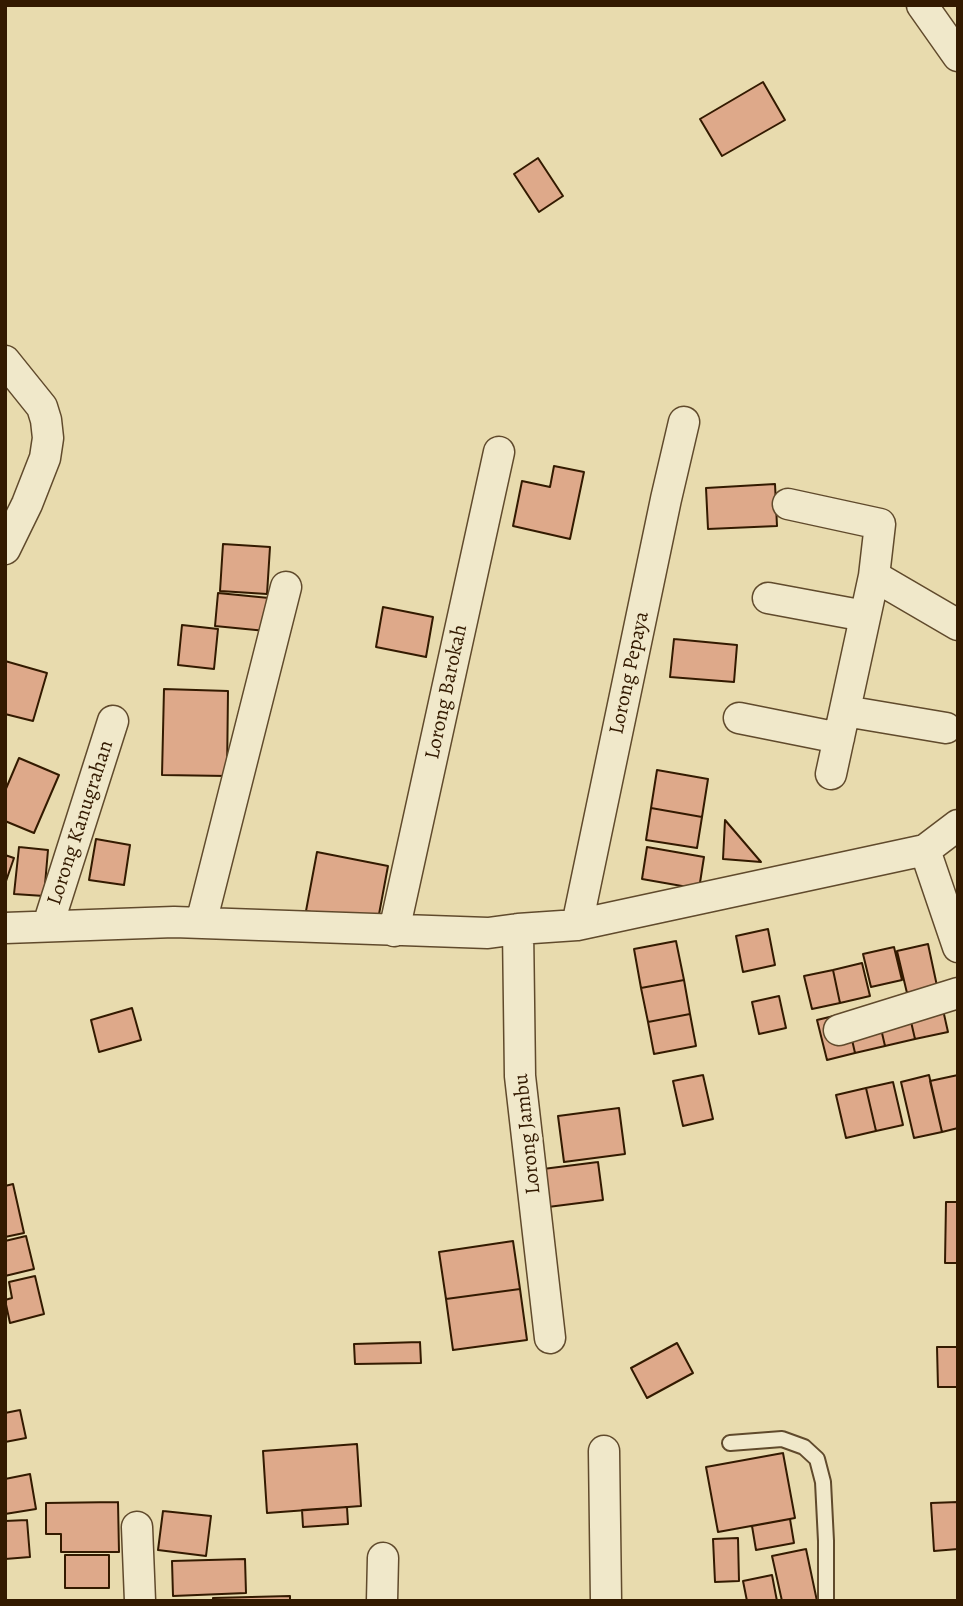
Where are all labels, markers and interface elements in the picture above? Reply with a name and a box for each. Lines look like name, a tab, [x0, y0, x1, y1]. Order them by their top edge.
street label: Lorong Pepaya	[605, 609, 655, 737]
street label: Lorong Barokah	[420, 622, 474, 762]
street label: Lorong Kanugrahan	[42, 737, 120, 909]
street label: Lorong Jambu	[509, 1072, 547, 1196]

